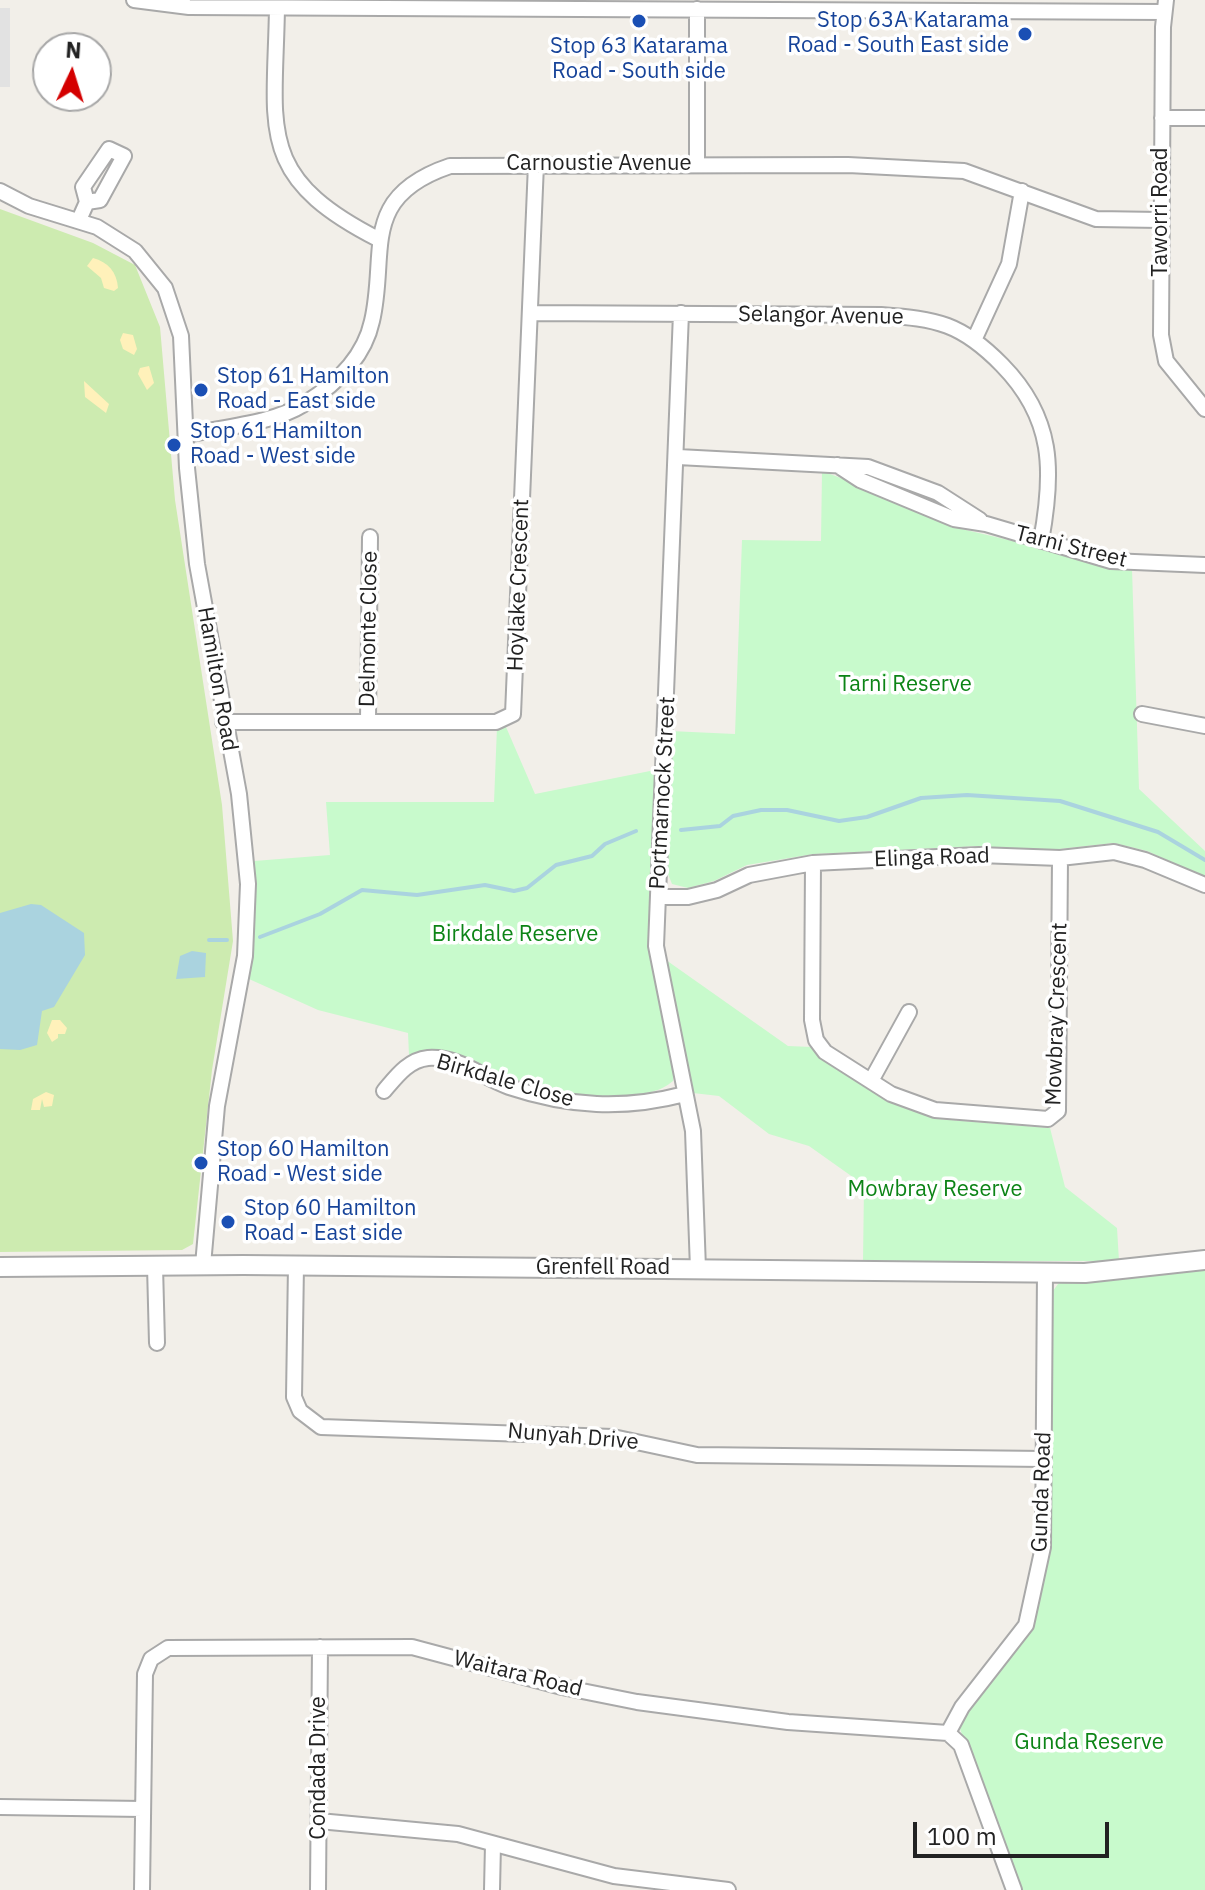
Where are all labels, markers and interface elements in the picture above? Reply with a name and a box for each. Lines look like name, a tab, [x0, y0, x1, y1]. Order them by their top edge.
place label: Stop 63A Katarama Road - South East side	[787, 8, 1009, 60]
marker: Stop 63 Katarama Road - South side	[630, 12, 648, 30]
marker: Stop 63A Katarama Road - South East side	[1016, 25, 1034, 43]
north arrow	[32, 32, 112, 112]
place label: Stop 63 Katarama Road - South side	[550, 34, 728, 86]
text: N	[65, 35, 83, 65]
street label: Taworri Road	[1148, 147, 1174, 277]
street label: Carnoustie Avenue	[506, 151, 692, 177]
street label: Selangor Avenue	[738, 301, 904, 331]
place label: Stop 61 Hamilton Road - East side	[217, 364, 390, 416]
marker: Stop 61 Hamilton Road - East side	[192, 381, 210, 399]
place label: Stop 61 Hamilton Road - West side	[190, 419, 363, 470]
marker: Stop 61 Hamilton Road - West side	[165, 436, 183, 454]
street label: Hoylake Crescent	[503, 498, 535, 672]
street label: Tarni Street	[1012, 520, 1130, 574]
street label: Delmonte Close	[354, 551, 384, 707]
street label: Hamilton Road	[191, 605, 243, 753]
park label: Tarni Reserve	[838, 672, 972, 698]
street label: Portmarnock Street	[645, 696, 681, 890]
street label: Elinga Road	[874, 843, 990, 873]
park label: Birkdale Reserve	[432, 922, 598, 948]
street label: Mowbray Crescent	[1041, 922, 1073, 1106]
street label: Birkdale Close	[433, 1049, 577, 1113]
place label: Stop 60 Hamilton Road - West side	[217, 1137, 390, 1188]
marker: Stop 60 Hamilton Road - West side	[192, 1154, 210, 1172]
park label: Mowbray Reserve	[847, 1177, 1023, 1203]
place label: Stop 60 Hamilton Road - East side	[244, 1196, 417, 1248]
marker: Stop 60 Hamilton Road - East side	[219, 1213, 237, 1231]
street label: Grenfell Road	[536, 1255, 670, 1281]
street label: Nunyah Drive	[506, 1418, 640, 1456]
street label: Gunda Road	[1027, 1431, 1057, 1553]
street label: Waitara Road	[451, 1645, 585, 1703]
street label: Condada Drive	[306, 1696, 332, 1840]
park label: Gunda Reserve	[1014, 1730, 1164, 1756]
scale bar	[917, 1806, 1113, 1856]
text: 100 m	[927, 1820, 997, 1852]

